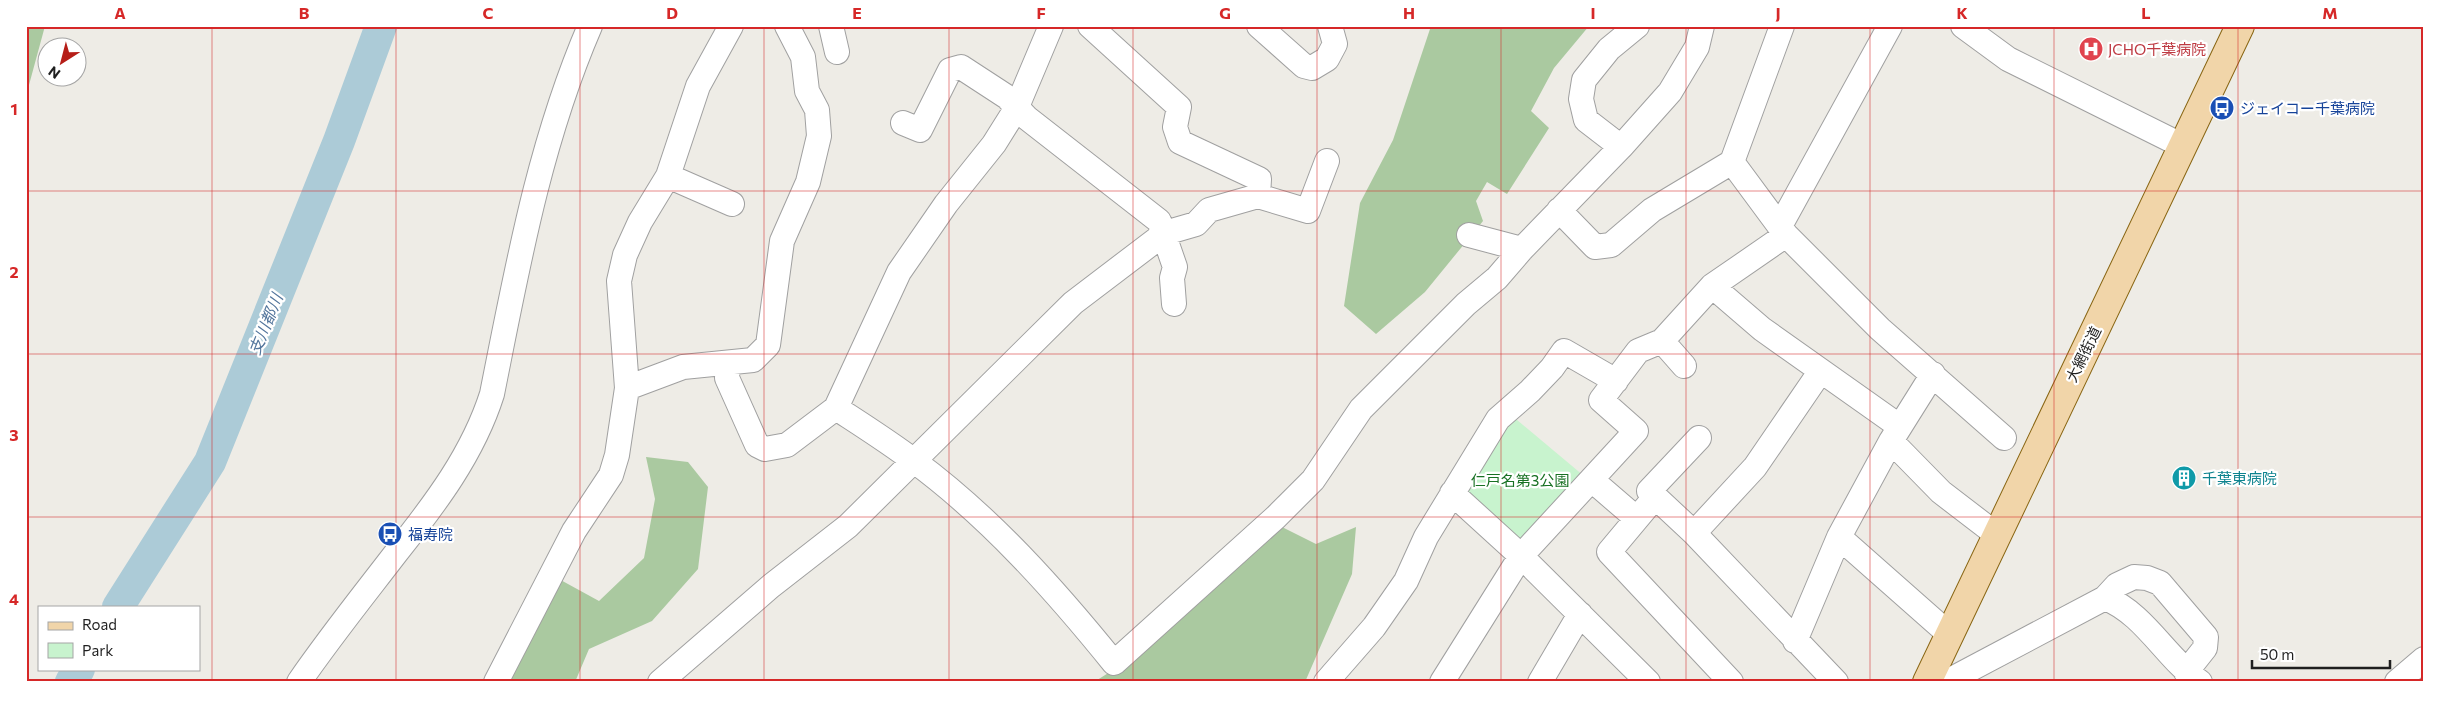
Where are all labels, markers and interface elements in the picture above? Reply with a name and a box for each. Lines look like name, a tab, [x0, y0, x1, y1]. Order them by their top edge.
text: A	[114, 3, 126, 22]
text: B	[299, 3, 310, 22]
text: C	[483, 3, 494, 22]
text: D	[666, 3, 678, 22]
text: E	[852, 3, 862, 22]
text: F	[1036, 3, 1046, 22]
text: G	[1219, 3, 1231, 22]
text: H	[1403, 3, 1415, 22]
text: I	[1590, 3, 1596, 22]
text: J	[1775, 3, 1781, 22]
text: K	[1956, 3, 1968, 22]
text: L	[2141, 3, 2151, 22]
text: M	[2322, 3, 2338, 22]
hospital icon: JCHO千葉病院	[2078, 36, 2104, 62]
north arrow	[38, 38, 88, 88]
place label: JCHO千葉病院	[2108, 40, 2206, 58]
text: N	[45, 63, 63, 83]
bus stop icon: ジェイコー千葉病院	[2209, 95, 2235, 121]
text: 1	[10, 99, 18, 118]
place label: ジェイコー千葉病院	[2240, 99, 2375, 117]
text: 2	[9, 262, 19, 281]
water label: 支川都川	[244, 289, 287, 357]
street label: 大網街道	[2062, 323, 2104, 385]
text: 3	[9, 425, 19, 444]
building icon: 千葉東病院	[2171, 465, 2197, 491]
place label: 千葉東病院	[2202, 469, 2277, 487]
park label: 仁戸名第3公園	[1471, 471, 1569, 489]
bus stop icon: 福寿院	[377, 521, 403, 547]
place label: 福寿院	[408, 525, 453, 543]
text: 4	[9, 589, 19, 608]
legend	[38, 606, 200, 670]
text: Road	[82, 615, 117, 633]
scale bar	[2252, 638, 2390, 670]
text: Park	[82, 641, 113, 659]
text: 50 m	[2260, 645, 2294, 663]

